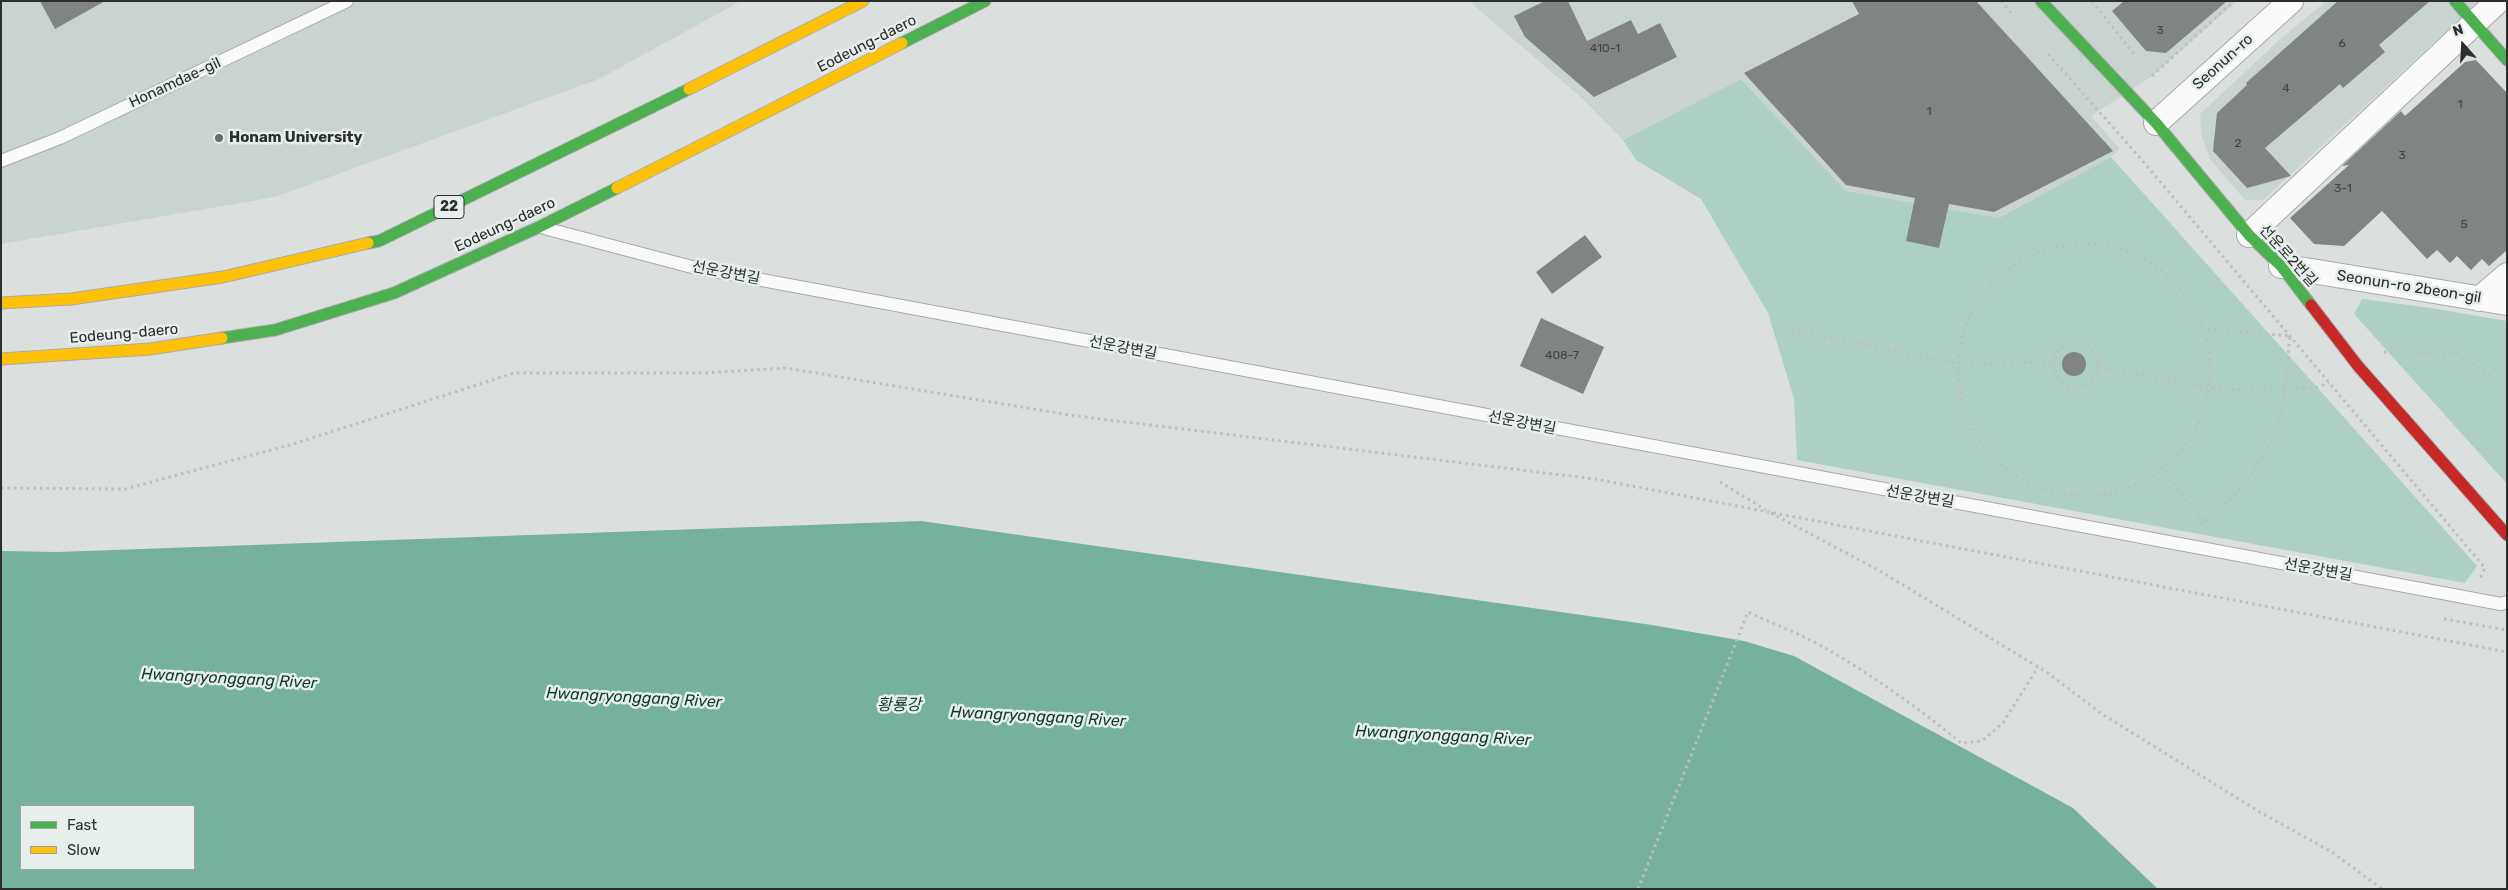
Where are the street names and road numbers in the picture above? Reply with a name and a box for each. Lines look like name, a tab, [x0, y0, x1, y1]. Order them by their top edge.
street label: Eodeung-daero	[814, 11, 920, 77]
street label: Seonun-ro	[2189, 30, 2257, 94]
street label: Honamdae-gil	[126, 54, 224, 112]
street label: Eodeung-daero	[452, 194, 558, 256]
road number: 22	[434, 196, 464, 218]
street label: 선운로2번길	[2255, 221, 2321, 291]
street label: 선운강변길	[690, 258, 762, 288]
street label: Seonun-ro 2beon-gil	[2336, 267, 2482, 307]
street label: Eodeung-daero	[69, 320, 179, 348]
street label: 선운강변길	[1087, 333, 1159, 363]
street label: 선운강변길	[1486, 408, 1558, 438]
street label: 선운강변길	[1884, 482, 1956, 512]
street label: 선운강변길	[2282, 555, 2354, 585]

